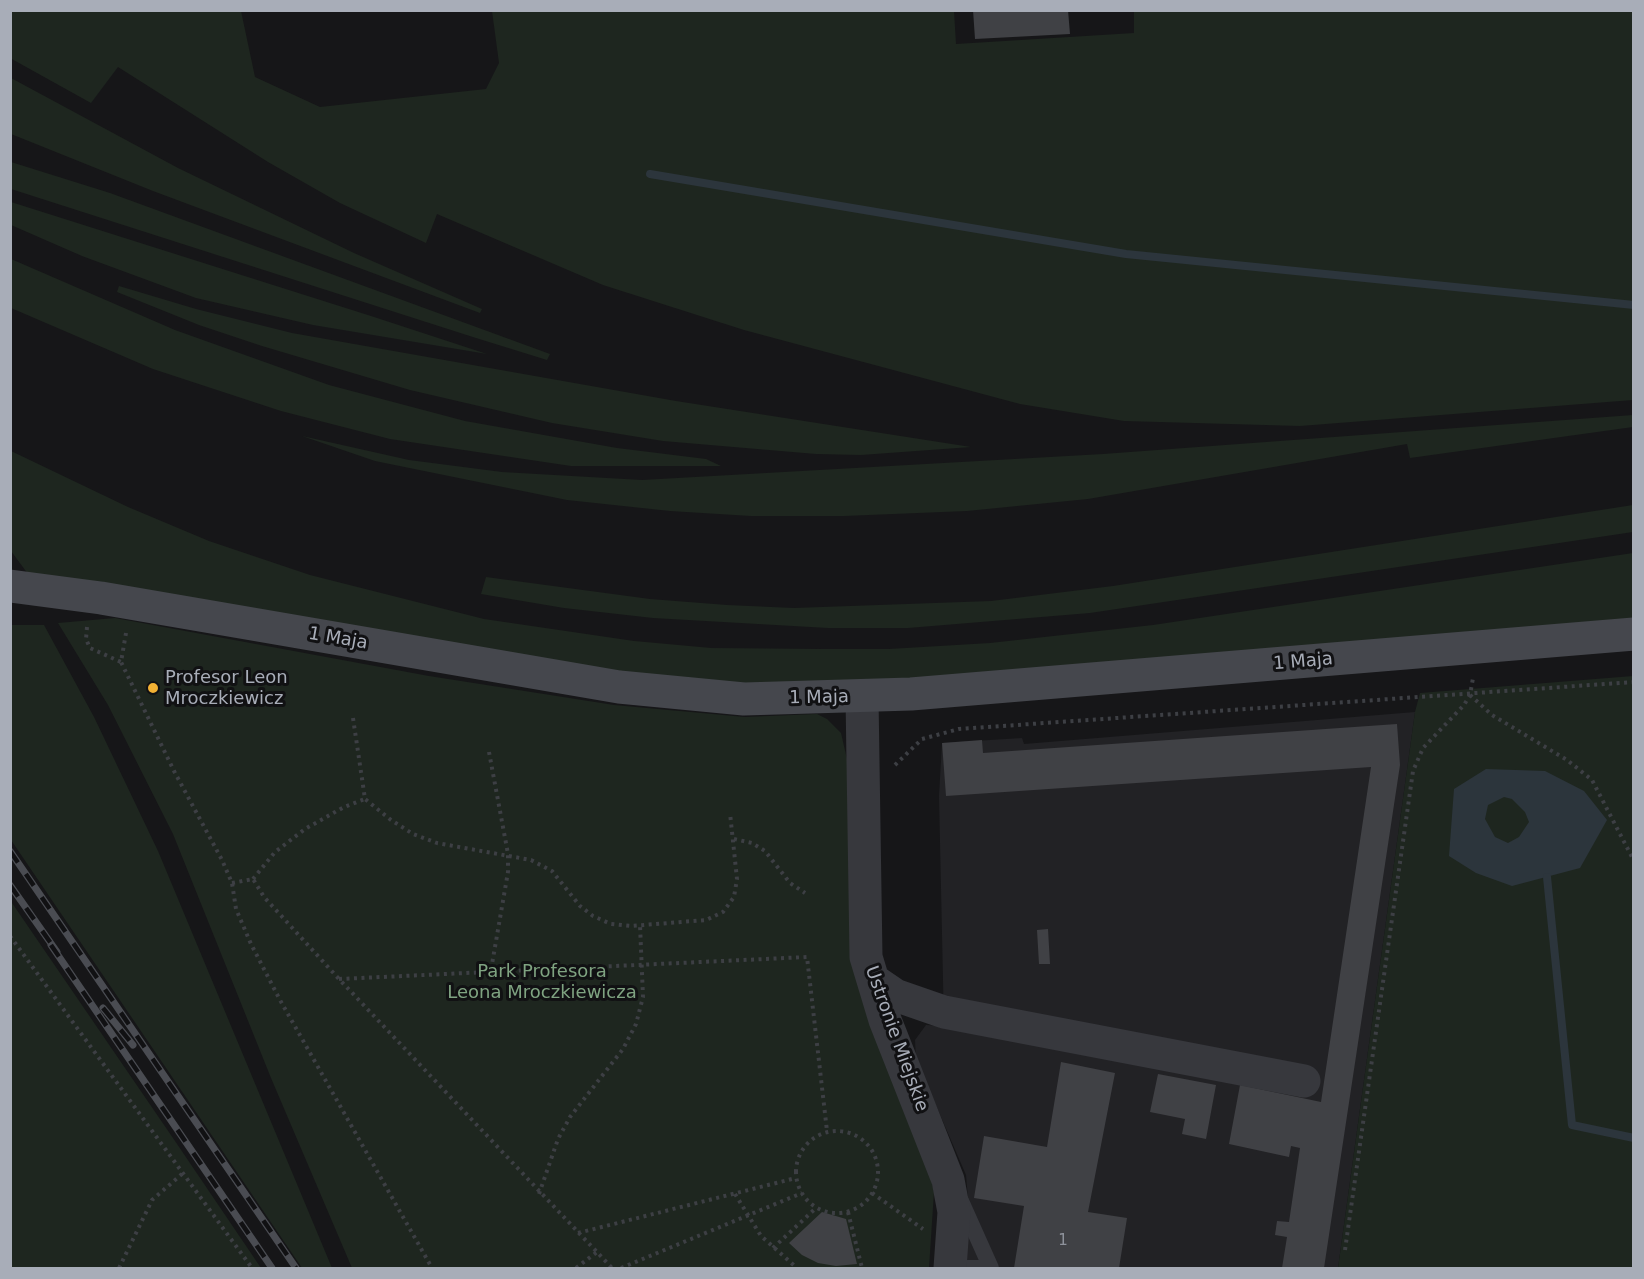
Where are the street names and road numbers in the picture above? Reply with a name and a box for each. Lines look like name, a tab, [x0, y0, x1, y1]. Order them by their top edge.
street label: 1 Maja	[307, 623, 369, 655]
street label: 1 Maja	[1272, 649, 1334, 675]
street label: 1 Maja	[789, 687, 849, 709]
street label: Ustronie Miejskie	[860, 963, 932, 1115]

